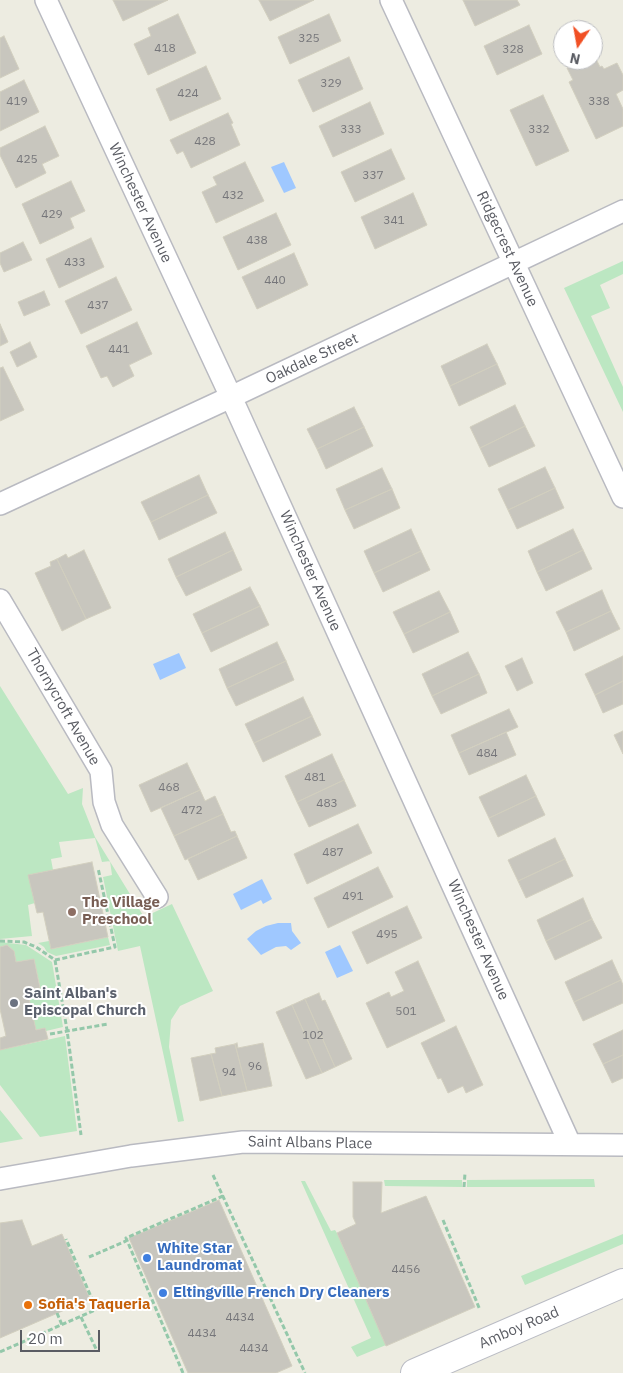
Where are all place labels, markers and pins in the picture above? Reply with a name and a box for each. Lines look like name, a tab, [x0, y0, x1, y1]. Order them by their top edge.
place label: The Village Preschool	[82, 894, 160, 929]
marker: The Village Preschool	[66, 906, 78, 918]
place label: Saint Alban's Episcopal Church	[24, 985, 146, 1020]
marker: Saint Alban's Episcopal Church	[8, 997, 20, 1009]
place label: White Star Laundromat	[157, 1240, 243, 1275]
marker: White Star Laundromat	[141, 1252, 153, 1264]
place label: Eltingville French Dry Cleaners	[173, 1284, 389, 1302]
marker: Eltingville French Dry Cleaners	[157, 1287, 169, 1299]
place label: Sofia's Taqueria	[38, 1296, 150, 1314]
marker: Sofia's Taqueria	[22, 1299, 34, 1311]

